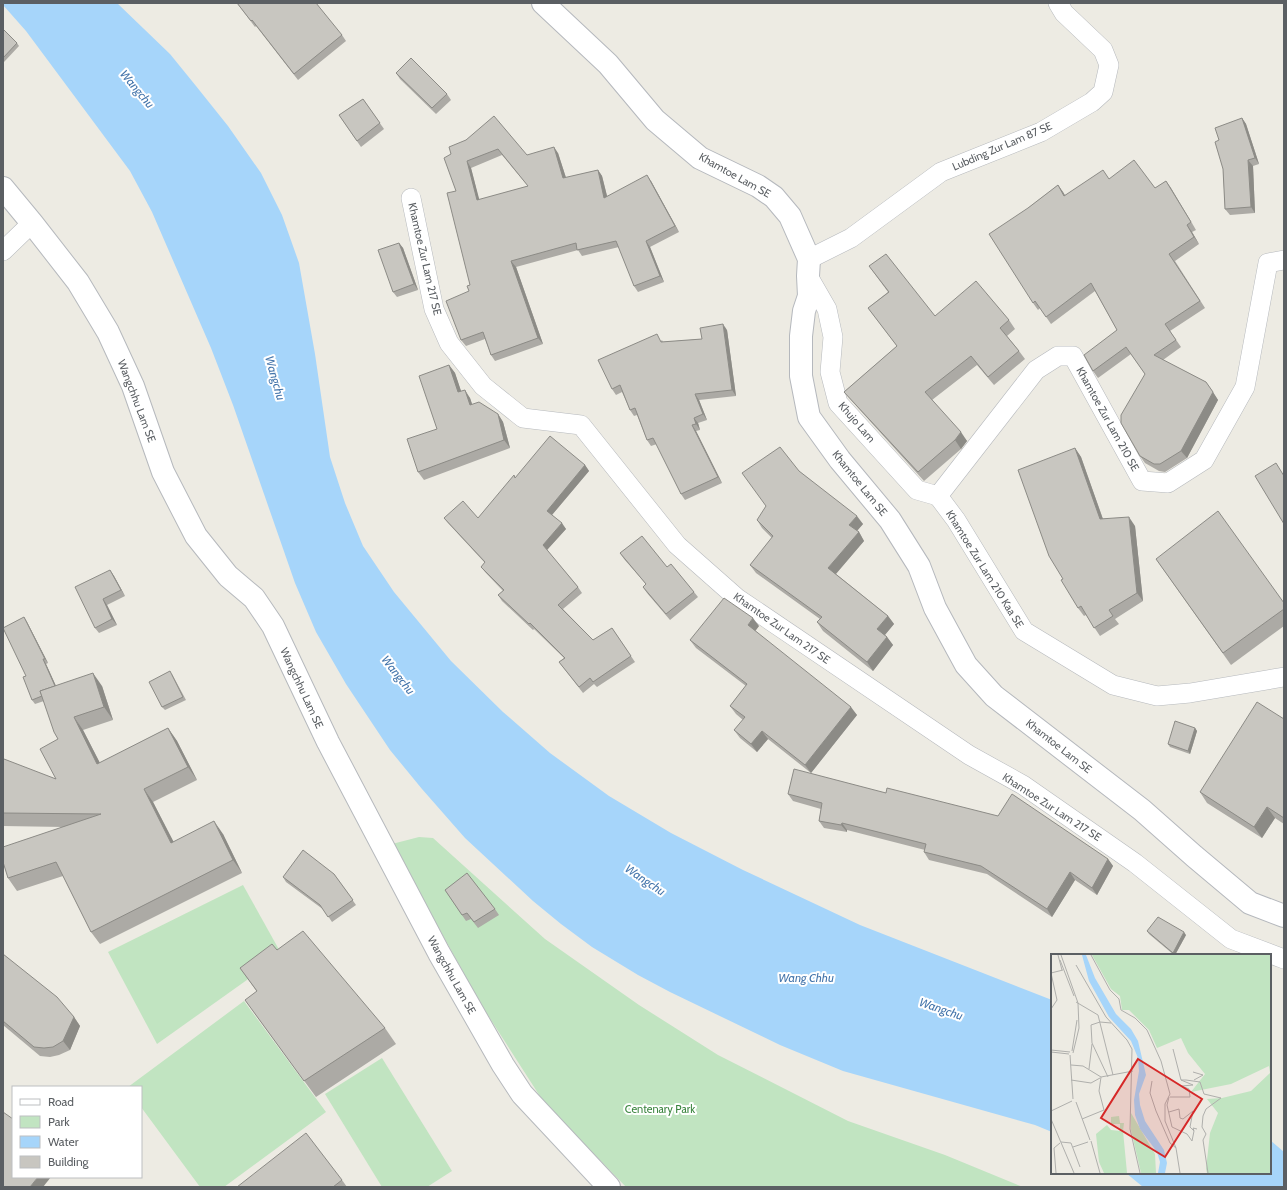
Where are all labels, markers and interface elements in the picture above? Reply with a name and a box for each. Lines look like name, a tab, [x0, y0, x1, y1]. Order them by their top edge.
water label: Wangchu	[117, 66, 158, 111]
street label: Lubding Zur Lam 87 SE	[950, 119, 1054, 173]
street label: Khamtoe Lam SE	[696, 149, 774, 201]
street label: Khamtoe Zur Lam 217 SE	[405, 201, 445, 317]
water label: Wangchu	[262, 354, 289, 402]
street label: Wangchhu Lam SE	[115, 358, 159, 444]
street label: Khamtoe Zur Lam 210 SE	[1073, 364, 1143, 474]
street label: Khujo Lam	[836, 399, 879, 445]
street label: Khamtoe Lam SE	[829, 447, 891, 519]
street label: Khamtoe Zur Lam 210 Kaa SE	[943, 507, 1027, 631]
street label: Khamtoe Zur Lam 217 SE	[731, 589, 833, 667]
street label: Wangchhu Lam SE	[277, 645, 327, 731]
water label: Wangchu	[378, 652, 418, 697]
street label: Khamtoe Lam SE	[1023, 716, 1095, 776]
street label: Khamtoe Zur Lam 217 SE	[1000, 770, 1104, 844]
water label: Wangchu	[622, 861, 668, 899]
street label: Wangchhu Lam SE	[425, 933, 479, 1017]
inset map	[1051, 954, 1271, 1174]
water label: Wang Chhu	[778, 970, 834, 985]
water label: Wangchu	[917, 994, 965, 1023]
legend	[12, 1086, 142, 1178]
text: Road	[48, 1094, 74, 1109]
park label: Centenary Park	[625, 1102, 695, 1116]
text: Park	[48, 1114, 70, 1129]
text: Water	[48, 1134, 79, 1149]
text: Building	[48, 1154, 90, 1169]

